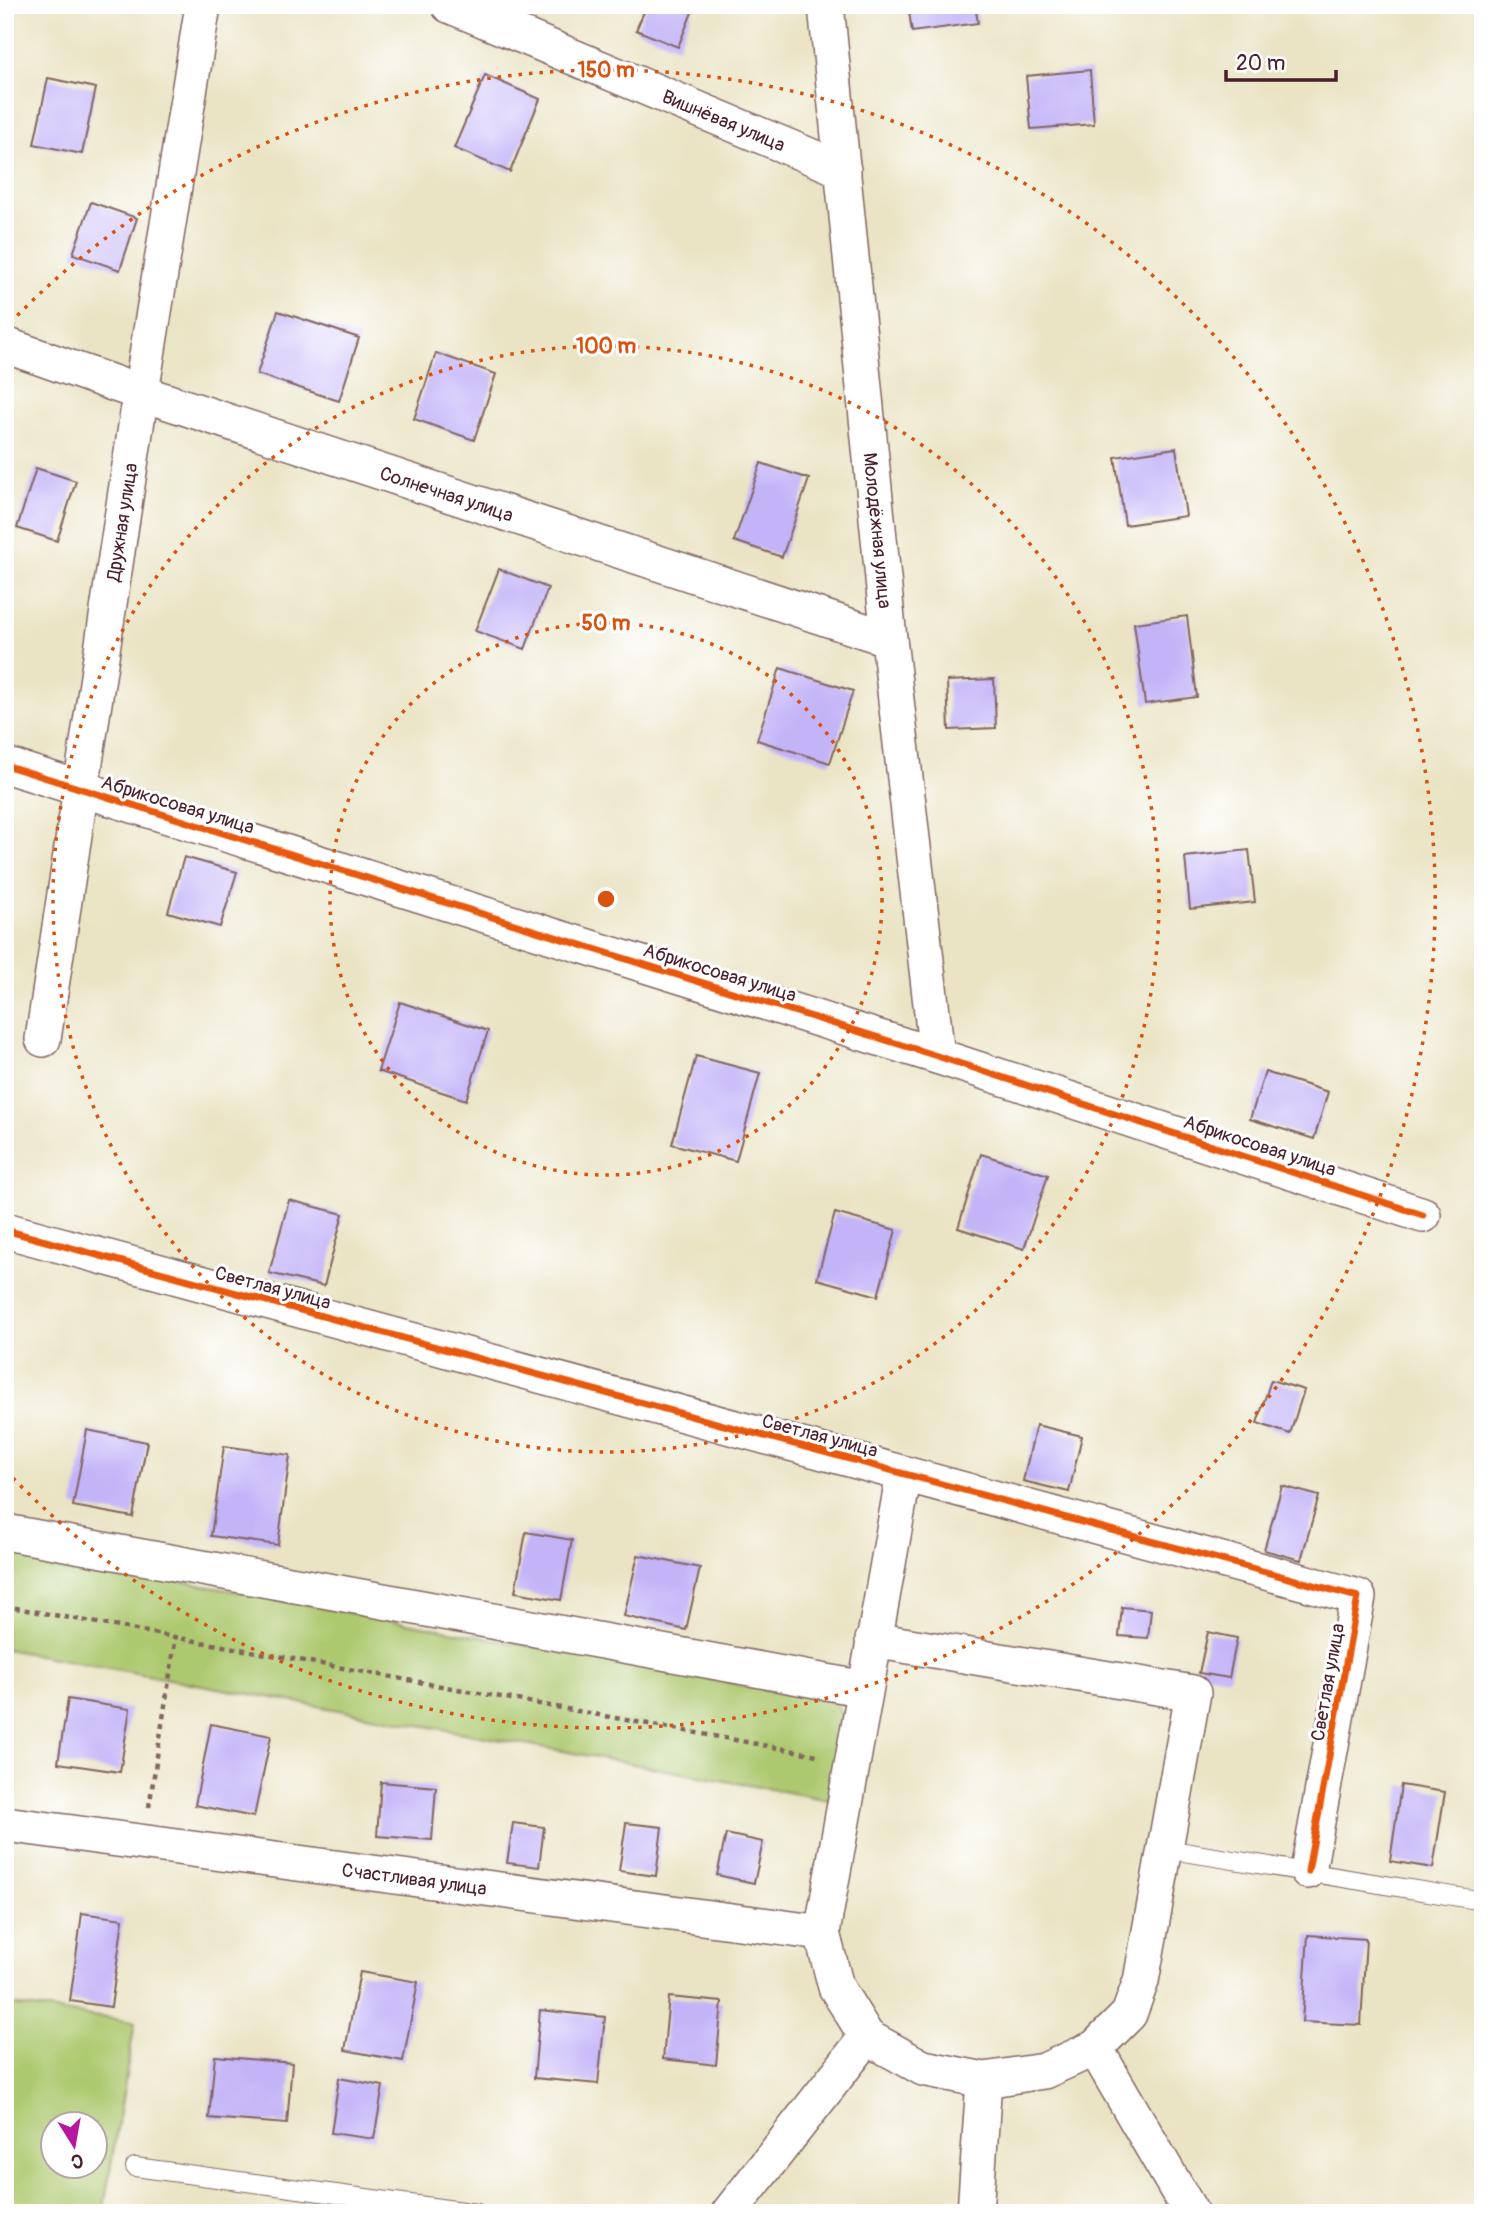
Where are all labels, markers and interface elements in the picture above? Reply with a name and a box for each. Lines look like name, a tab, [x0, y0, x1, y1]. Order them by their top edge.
scale bar	[1226, 38, 1336, 82]
text: 20 m	[1236, 50, 1285, 77]
text: 150 m	[577, 57, 635, 84]
street label: Вишнёвая улица	[658, 85, 789, 157]
text: 100 m	[576, 333, 636, 360]
street label: Молодёжная улица	[858, 451, 897, 610]
street label: Дружная улица	[101, 461, 143, 584]
street label: Солнечная улица	[377, 461, 516, 528]
text: 50 m	[582, 610, 631, 637]
street label: Абрикосовая улица	[98, 770, 257, 840]
centre of rings	[594, 887, 618, 911]
street label: Абрикосовая улица	[640, 938, 799, 1008]
street label: Абрикосовая улица	[1180, 1110, 1339, 1182]
street label: Светлая улица	[212, 1261, 334, 1315]
street label: Светлая улица	[759, 1409, 881, 1463]
street label: Светлая улица	[1306, 1621, 1350, 1743]
street label: Счастливая улица	[340, 1858, 488, 1901]
north arrow	[38, 2110, 108, 2180]
text: С	[69, 2148, 85, 2174]

